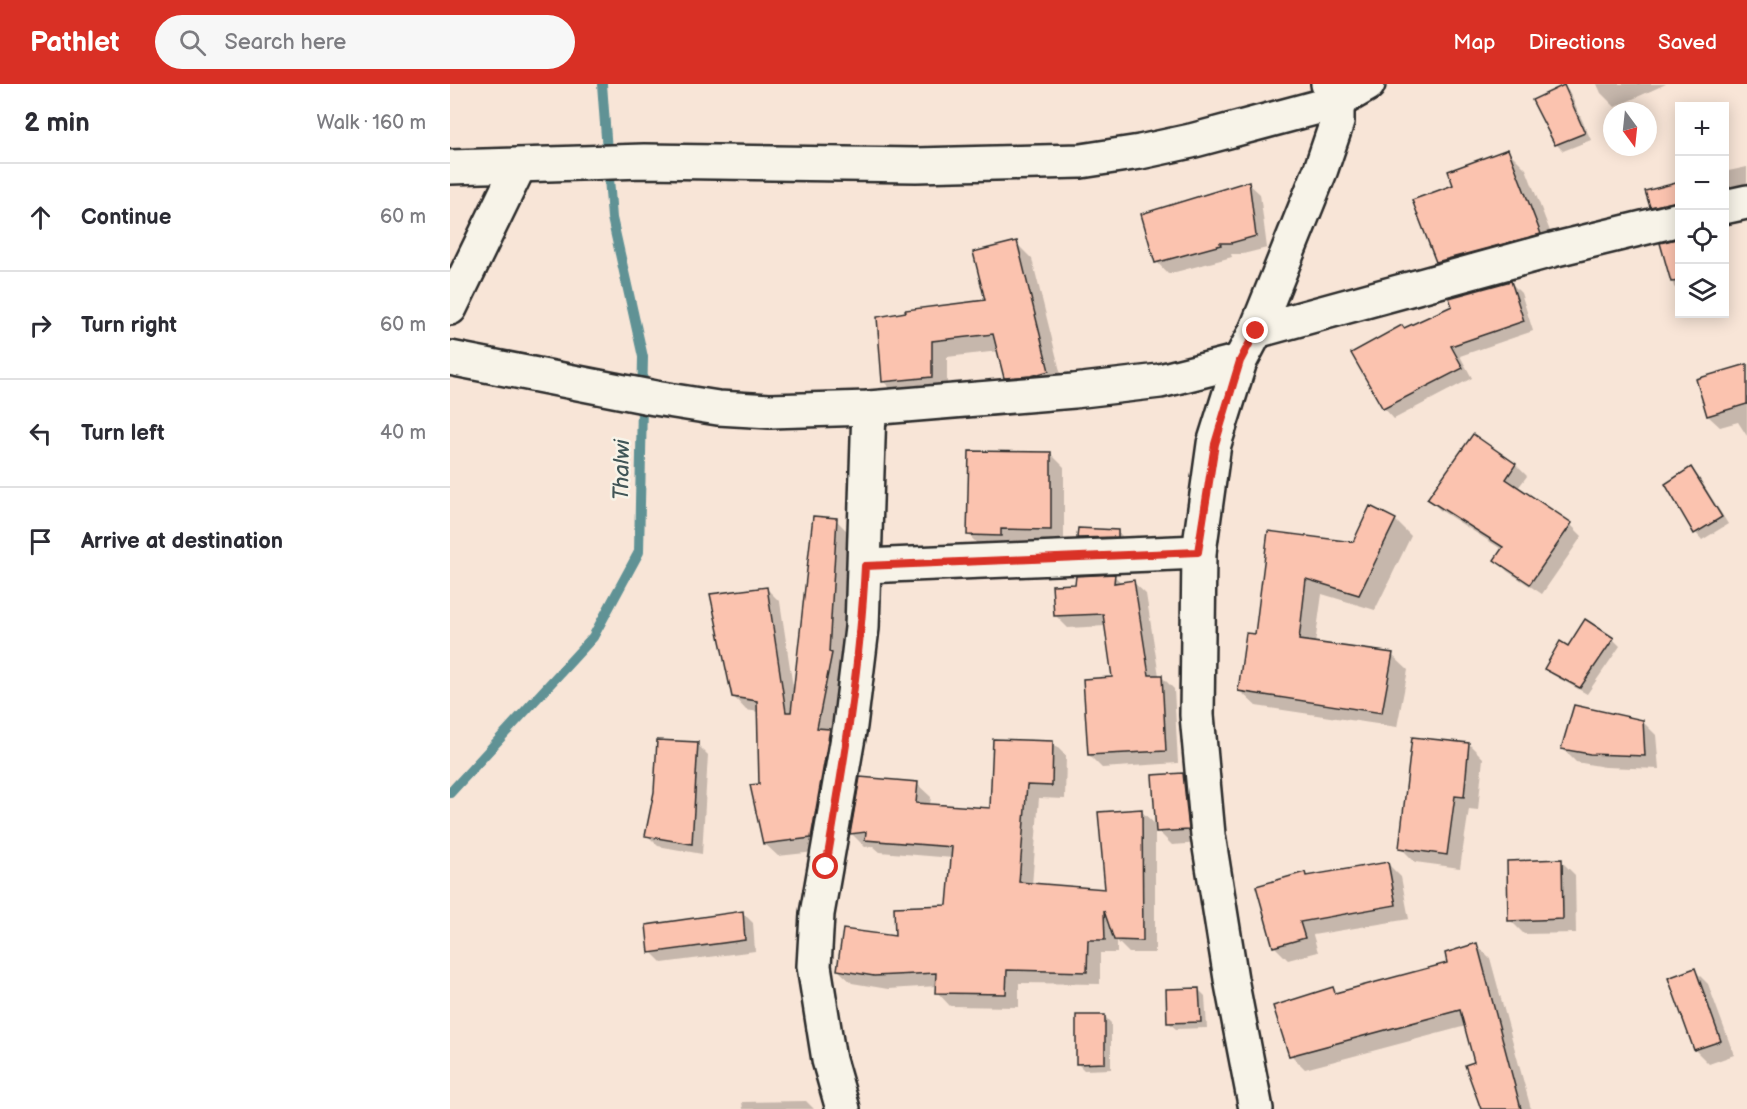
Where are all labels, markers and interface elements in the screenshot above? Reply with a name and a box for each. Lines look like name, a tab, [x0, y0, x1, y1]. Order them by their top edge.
search box	[155, 15, 575, 69]
text: Pathlet	[30, 26, 119, 59]
icon: search	[176, 26, 209, 59]
text: Search here	[224, 29, 346, 56]
text: Map	[1453, 30, 1496, 55]
text: Directions	[1529, 30, 1625, 55]
text: Saved	[1658, 30, 1717, 55]
north arrow	[1603, 102, 1657, 156]
map controls	[1675, 102, 1729, 318]
button: +	[1675, 102, 1729, 156]
text: 2 min	[24, 108, 90, 139]
text: Walk · 160 m	[317, 111, 426, 135]
button: −	[1675, 156, 1729, 210]
icon: ahead	[24, 201, 57, 234]
text: Continue	[81, 204, 171, 231]
text: 60 m	[380, 205, 426, 229]
button: locate	[1675, 210, 1729, 264]
button: layers	[1675, 264, 1729, 318]
icon: right	[24, 309, 57, 342]
text: Turn right	[81, 312, 177, 339]
text: 60 m	[380, 313, 426, 337]
route end	[1242, 317, 1268, 343]
icon: left	[24, 417, 57, 450]
text: Turn left	[81, 420, 165, 447]
text: 40 m	[380, 421, 426, 445]
water label: Thalwi	[608, 438, 636, 501]
icon: arrive	[24, 525, 57, 558]
text: Arrive at destination	[81, 528, 283, 555]
route start	[812, 853, 838, 879]

